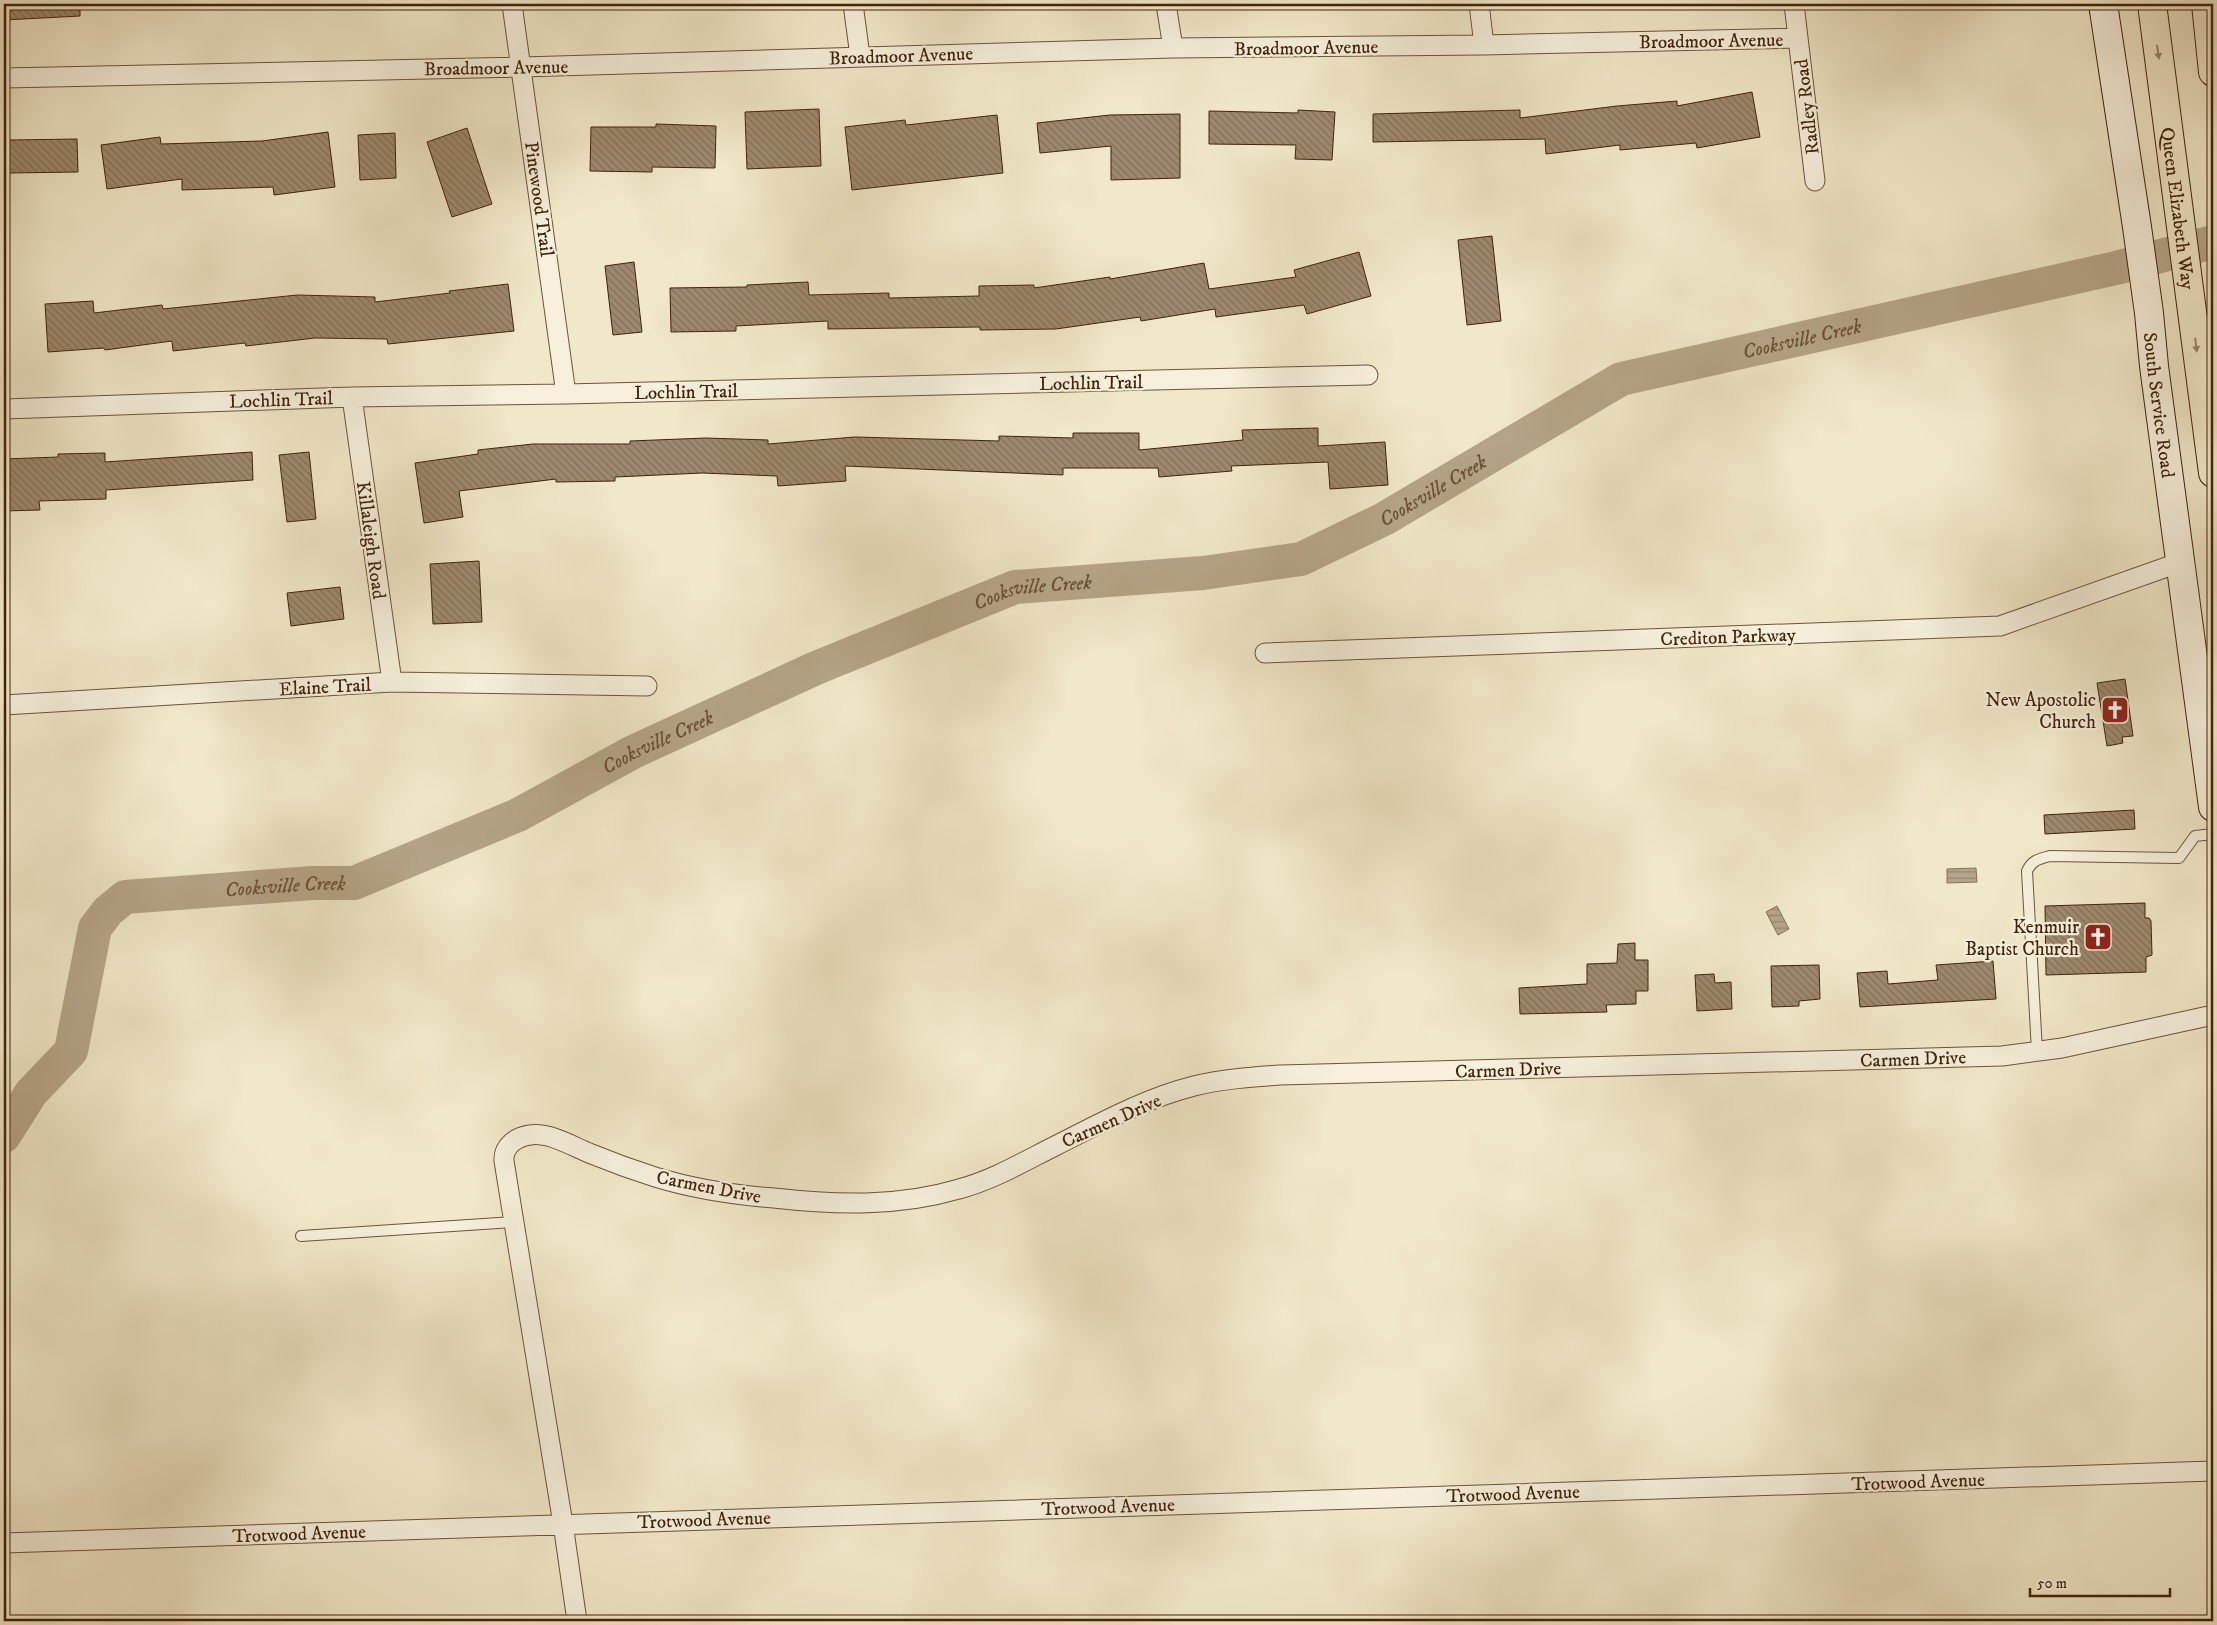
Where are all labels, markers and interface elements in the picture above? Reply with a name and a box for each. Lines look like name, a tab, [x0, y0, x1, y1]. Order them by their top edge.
street label: Broadmoor Avenue	[1639, 29, 1784, 54]
street label: Broadmoor Avenue	[1234, 36, 1379, 61]
street label: Broadmoor Avenue	[829, 42, 974, 71]
one-way arrow	[2154, 44, 2162, 60]
street label: Broadmoor Avenue	[424, 56, 569, 81]
street label: Radley Road	[1790, 57, 1825, 156]
street label: Queen Elizabeth Way	[2155, 126, 2199, 292]
street label: Pinewood Trail	[519, 140, 558, 259]
water label: Cooksville Creek	[1740, 314, 1864, 365]
street label: South Service Road	[2138, 331, 2179, 480]
one-way arrow	[2192, 338, 2200, 354]
street label: Lochlin Trail	[1039, 371, 1143, 396]
street label: Lochlin Trail	[634, 380, 738, 405]
street label: Lochlin Trail	[229, 387, 334, 414]
water label: Cooksville Creek	[1375, 450, 1492, 533]
street label: Killaleigh Road	[351, 480, 390, 601]
water label: Cooksville Creek	[970, 570, 1093, 617]
street label: Crediton Parkway	[1660, 624, 1797, 651]
street label: Elaine Trail	[278, 674, 372, 701]
place label: New Apostolic Church	[1985, 689, 2096, 734]
church icon: New Apostolic Church	[2100, 695, 2130, 725]
water label: Cooksville Creek	[598, 705, 718, 781]
water label: Cooksville Creek	[224, 872, 346, 904]
place label: Kenmuir Baptist Church	[1965, 916, 2079, 961]
church icon: Kenmuir Baptist Church	[2083, 922, 2113, 952]
street label: Carmen Drive	[1860, 1046, 1967, 1073]
street label: Carmen Drive	[1455, 1057, 1562, 1084]
street label: Carmen Drive	[1058, 1089, 1165, 1153]
street label: Carmen Drive	[654, 1166, 763, 1209]
street label: Trotwood Avenue	[1851, 1469, 1985, 1496]
street label: Trotwood Avenue	[1446, 1481, 1580, 1508]
street label: Trotwood Avenue	[1041, 1494, 1175, 1521]
street label: Trotwood Avenue	[637, 1507, 771, 1534]
street label: Trotwood Avenue	[232, 1521, 366, 1548]
scale bar	[2030, 1565, 2170, 1597]
text: 50 m	[2037, 1574, 2067, 1593]

